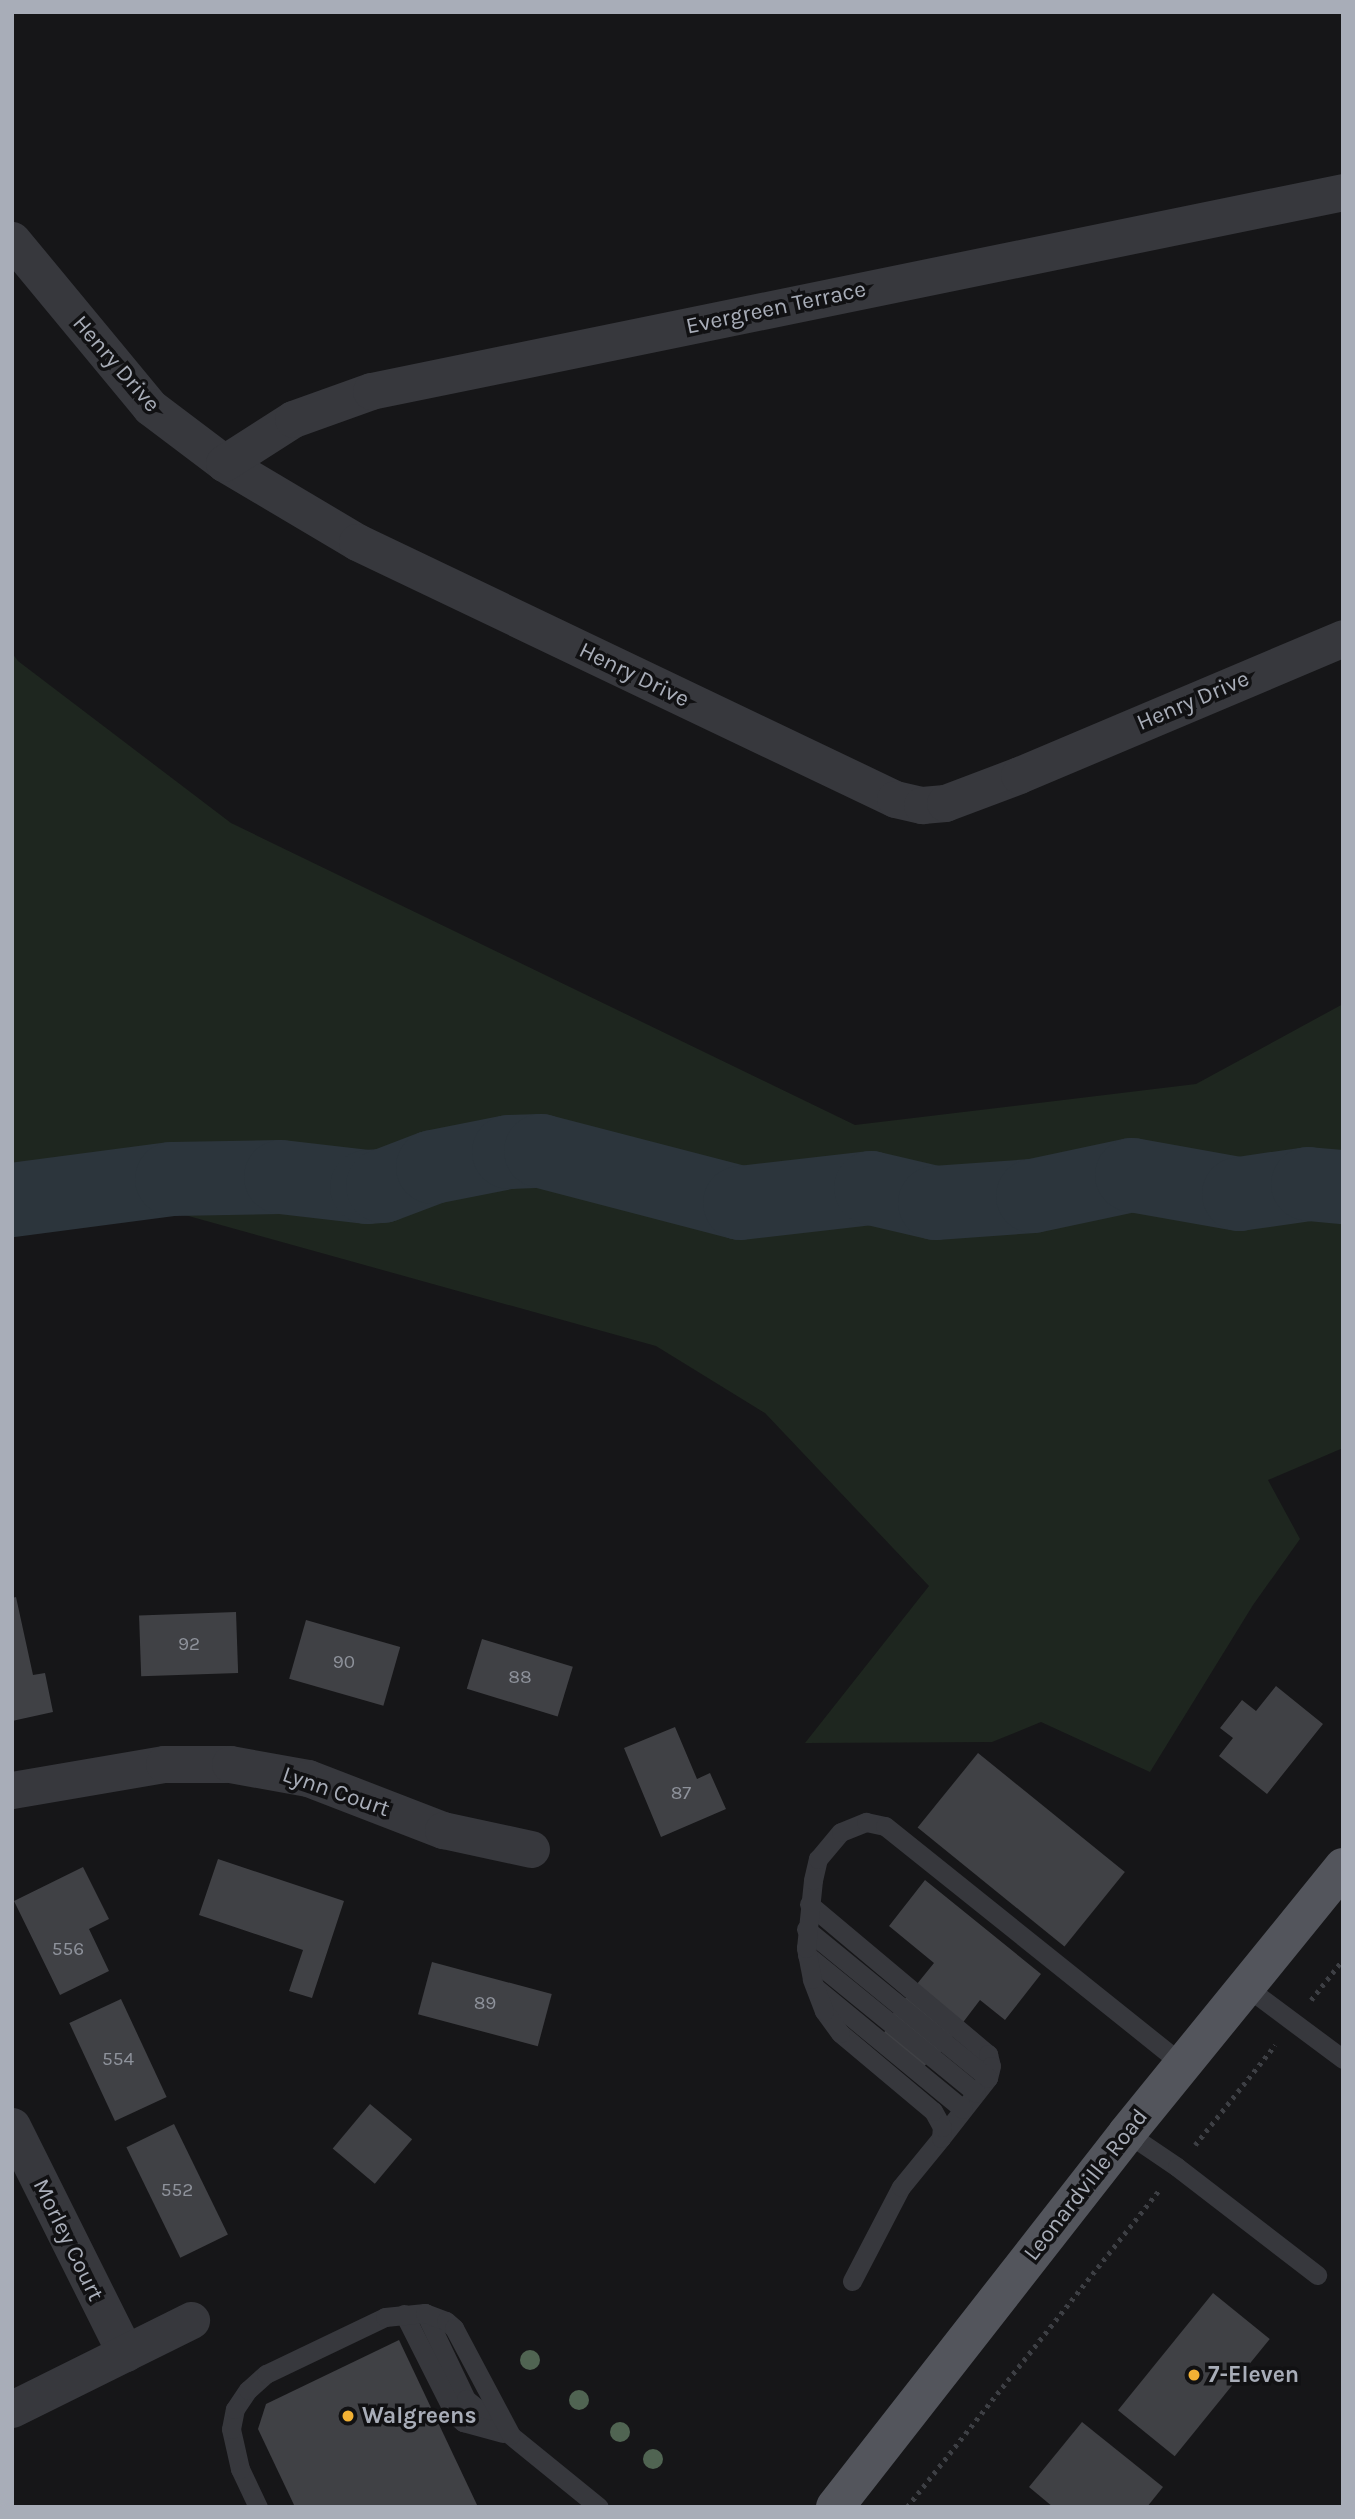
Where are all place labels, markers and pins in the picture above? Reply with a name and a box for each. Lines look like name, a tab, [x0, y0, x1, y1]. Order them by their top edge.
place label: 7-Eleven	[1208, 2361, 1299, 2389]
marker: 7-Eleven	[1186, 2367, 1202, 2383]
place label: Walgreens	[362, 2402, 477, 2430]
marker: Walgreens	[340, 2408, 356, 2424]

